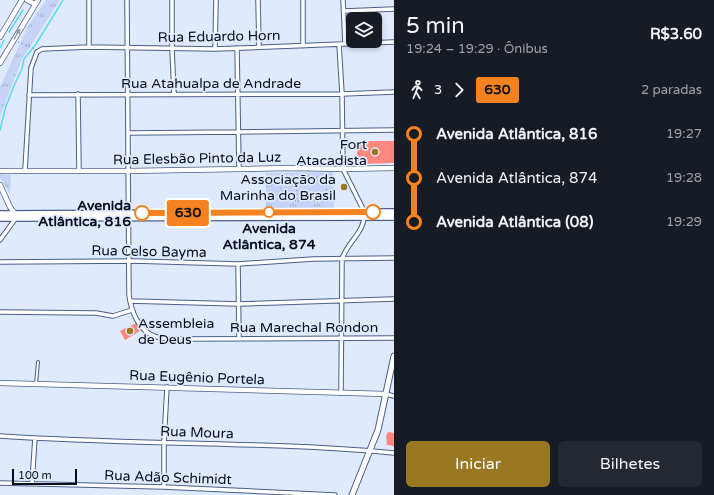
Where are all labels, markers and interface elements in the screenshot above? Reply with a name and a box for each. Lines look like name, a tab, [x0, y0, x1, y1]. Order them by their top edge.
map controls	[346, 12, 382, 48]
button: layers	[346, 12, 382, 48]
text: 5 min	[406, 13, 465, 39]
text: R$3.60	[650, 25, 702, 43]
street label: Rua Eduardo Horn	[157, 27, 281, 46]
one-way arrow	[13, 28, 20, 40]
text: 19:24 – 19:29 · Ônibus	[406, 41, 548, 57]
street label: Rua Atahualpa de Andrade	[121, 75, 301, 92]
icon: walk	[406, 79, 428, 101]
icon: forward	[448, 79, 470, 101]
text: 630	[484, 81, 511, 98]
text: 3	[434, 82, 442, 98]
text: 2 paradas	[641, 82, 702, 98]
text: Avenida Atlântica, 816	[436, 125, 597, 143]
text: 19:27	[666, 126, 702, 142]
place label: Fort Atacadista	[296, 136, 368, 169]
marker: Fort Atacadista	[370, 147, 380, 157]
street label: Rua Elesbão Pinto da Luz	[113, 149, 281, 168]
text: Avenida Atlântica, 874	[436, 169, 597, 187]
text: 19:28	[666, 170, 702, 186]
place label: Associação da Marinha do Brasil	[220, 171, 336, 204]
marker: Associação da Marinha do Brasil	[339, 182, 349, 192]
place label: Avenida Atlântica, 816	[38, 197, 131, 230]
line badge: 630	[165, 200, 211, 226]
text: 630	[175, 204, 201, 221]
unlabelled marker	[365, 204, 381, 220]
marker: Avenida Atlântica, 816	[134, 205, 150, 221]
marker: Avenida Atlântica, 874	[263, 206, 275, 218]
text: Avenida Atlântica (08)	[436, 213, 593, 231]
text: 19:29	[666, 214, 702, 230]
place label: Avenida Atlântica, 874	[222, 220, 316, 253]
street label: Rua Celso Bayma	[91, 242, 207, 261]
place label: Assembleia de Deus	[138, 315, 214, 348]
street label: Rua Marechal Rondon	[230, 319, 378, 336]
marker: Assembleia de Deus	[125, 326, 135, 336]
street label: Rua Eugênio Portela	[129, 367, 265, 388]
street label: Rua Moura	[160, 423, 234, 442]
button: Iniciar	[406, 441, 550, 487]
button: Bilhetes	[558, 441, 702, 487]
scale bar	[12, 467, 77, 486]
street label: Rua Adão Schimidt	[104, 467, 233, 488]
text: 100 m	[18, 469, 52, 482]

